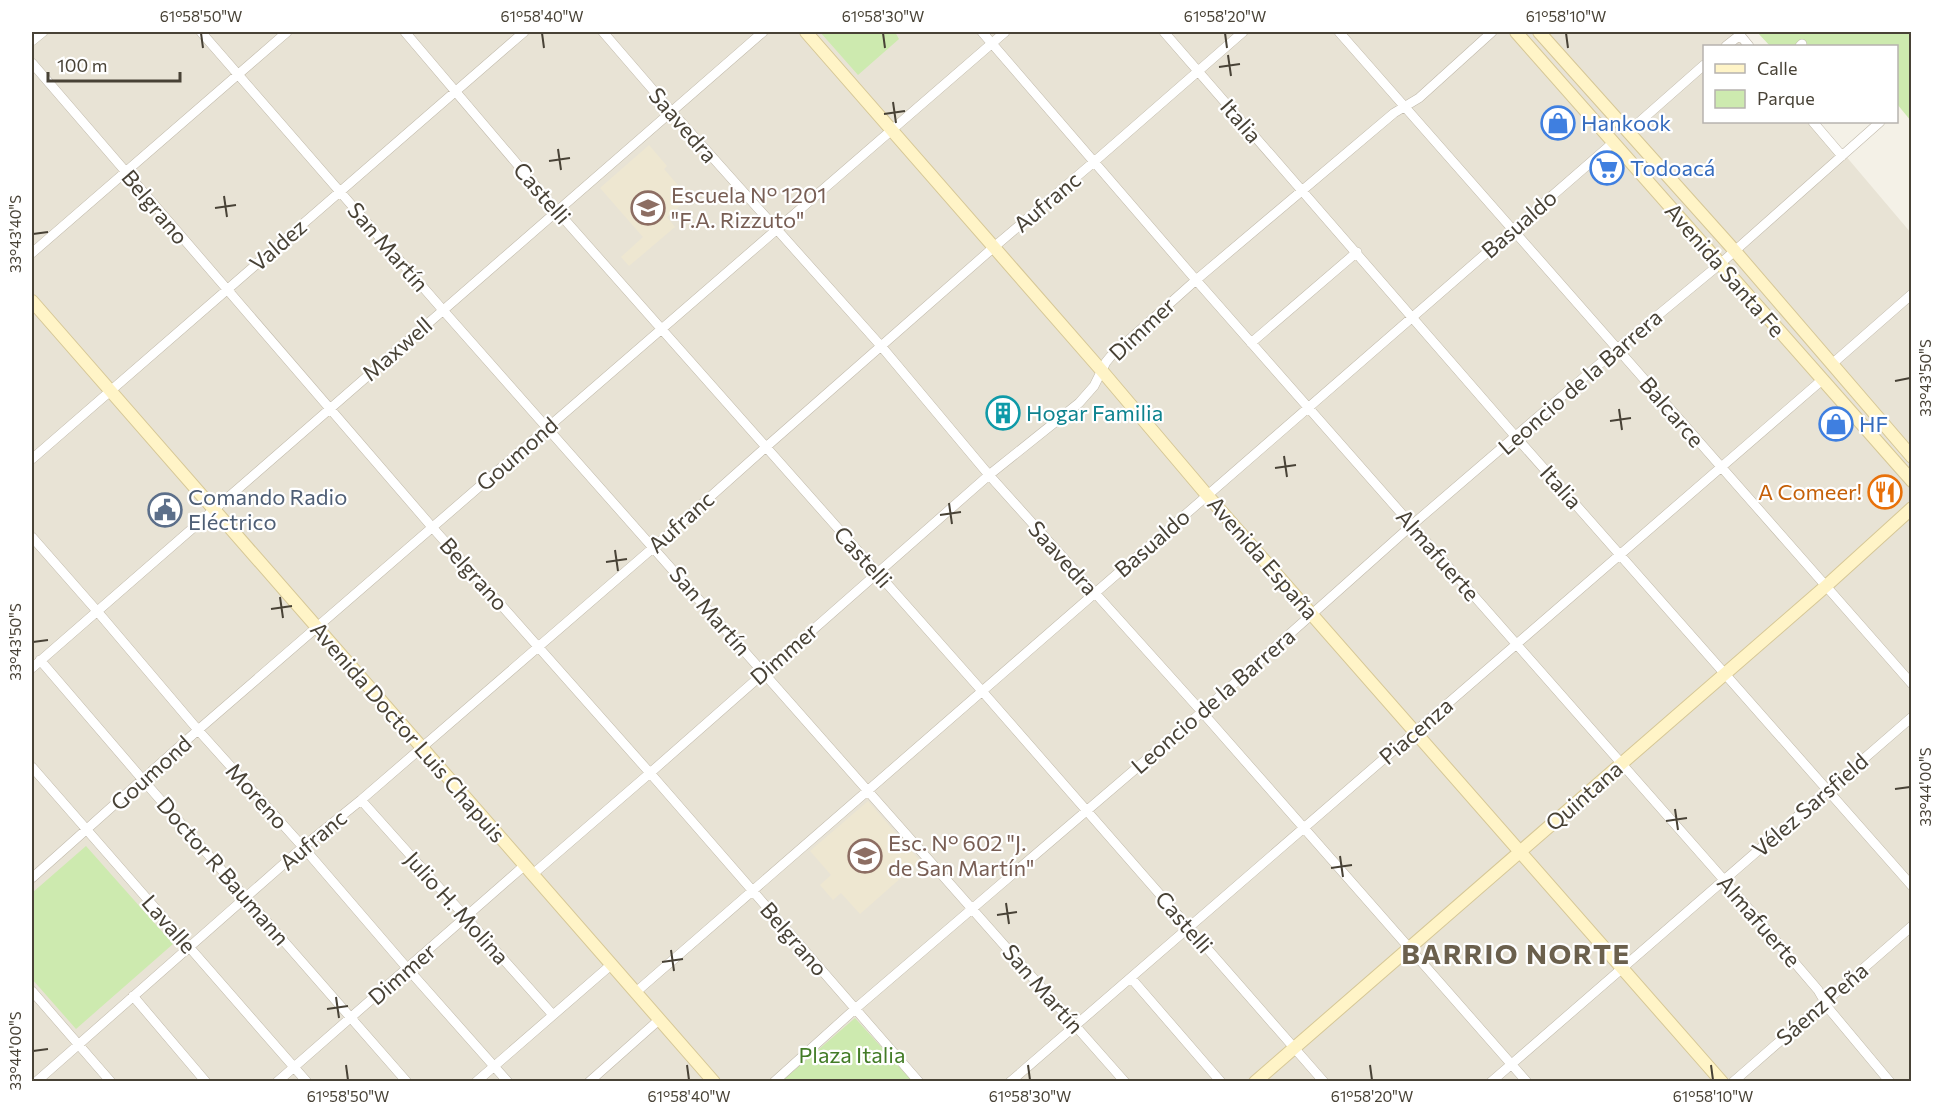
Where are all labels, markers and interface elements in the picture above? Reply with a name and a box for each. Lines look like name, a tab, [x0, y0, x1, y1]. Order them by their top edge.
text: 61°58'50"W	[160, 7, 242, 25]
text: 61°58'40"W	[500, 7, 584, 25]
text: 61°58'30"W	[842, 7, 924, 25]
text: 61°58'20"W	[1184, 7, 1266, 25]
text: 61°58'10"W	[1526, 7, 1606, 25]
scale bar	[48, 45, 180, 83]
legend	[1703, 45, 1898, 123]
text: 100 m	[57, 54, 107, 76]
text: Calle	[1757, 57, 1797, 79]
street label: Saavedra	[643, 81, 723, 168]
text: Parque	[1757, 87, 1815, 109]
street label: Italia	[1215, 93, 1268, 148]
shop icon: Hankook	[1540, 105, 1576, 141]
place label: Hankook	[1581, 109, 1671, 136]
supermarket icon: Todoacá	[1589, 150, 1625, 186]
place label: Todoacá	[1630, 154, 1715, 181]
street label: Castelli	[508, 156, 577, 229]
street label: Belgrano	[116, 164, 194, 250]
street label: Aufranc	[1008, 166, 1086, 238]
place label: Escuela N° 1201 "F.A. Rizzuto"	[671, 181, 827, 233]
street label: Basualdo	[1475, 184, 1562, 264]
school or university icon: Escuela N° 1201 "F.A. Rizzuto"	[630, 190, 666, 226]
text: 33°43'40"S	[6, 195, 24, 273]
street label: San Martín	[342, 196, 435, 297]
street label: Avenida Santa Fe	[1660, 197, 1791, 342]
street label: Valdez	[244, 213, 312, 277]
street label: Dimmer	[1103, 291, 1181, 366]
street label: Leoncio de la Barrera	[1492, 303, 1667, 460]
street label: Maxwell	[356, 311, 437, 386]
text: 33°43'50"S	[1916, 339, 1934, 417]
street label: Balcarce	[1634, 371, 1710, 452]
building icon: Hogar Familia	[985, 395, 1021, 431]
place label: Hogar Familia	[1026, 399, 1163, 426]
shop icon: HF	[1818, 406, 1854, 442]
place label: HF	[1859, 410, 1888, 437]
street label: Goumond	[470, 411, 563, 496]
street label: Italia	[1535, 459, 1588, 514]
restaurant icon: A Comeer!	[1867, 474, 1903, 510]
place label: A Comeer!	[1758, 478, 1862, 505]
place label: Comando Radio Eléctrico	[188, 483, 347, 535]
street label: Aufranc	[642, 485, 719, 558]
street label: Avenida España	[1202, 490, 1324, 625]
public building icon: Comando Radio Eléctrico	[147, 492, 183, 528]
street label: Basualdo	[1108, 503, 1195, 583]
street label: Almafuerte	[1391, 503, 1486, 606]
street label: Saavedra	[1023, 515, 1104, 600]
street label: Castelli	[829, 520, 898, 593]
street label: Belgrano	[435, 532, 514, 616]
street label: San Martín	[664, 560, 757, 661]
text: 33°43'50"S	[6, 603, 24, 681]
street label: Avenida Doctor Luis Chapuis	[305, 616, 512, 848]
street label: Dimmer	[744, 617, 823, 690]
street label: Leoncio de la Barrera	[1125, 622, 1300, 779]
street label: Piacenza	[1373, 691, 1458, 770]
street label: Goumond	[105, 729, 197, 816]
street label: Vélez Sarsfield	[1746, 747, 1873, 862]
text: 33°44'00"S	[1916, 747, 1934, 827]
street label: Quintana	[1540, 755, 1628, 836]
street label: Moreno	[221, 757, 294, 834]
street label: Doctor R Baumann	[151, 791, 295, 951]
street label: Aufranc	[274, 804, 352, 876]
place label: Esc. N° 602 "J. de San Martín"	[888, 829, 1034, 881]
school or university icon: Esc. N° 602 "J. de San Martín"	[847, 838, 883, 874]
street label: Julio H. Molina	[400, 846, 515, 970]
street label: Almafuerte	[1712, 869, 1807, 972]
street label: Castelli	[1150, 885, 1219, 958]
street label: Lavalle	[136, 889, 202, 959]
street label: Belgrano	[755, 896, 834, 981]
district label: BARRIO NORTE	[1401, 936, 1631, 970]
street label: Dimmer	[362, 937, 441, 1010]
street label: San Martín	[997, 938, 1090, 1039]
street label: Sáenz Peña	[1770, 956, 1873, 1051]
text: 33°44'00"S	[6, 1011, 24, 1091]
park label: Plaza Italia	[799, 1041, 905, 1068]
text: 61°58'50"W	[307, 1087, 389, 1105]
text: 61°58'40"W	[647, 1087, 731, 1105]
text: 61°58'30"W	[989, 1087, 1071, 1105]
text: 61°58'20"W	[1331, 1087, 1413, 1105]
text: 61°58'10"W	[1673, 1087, 1753, 1105]

